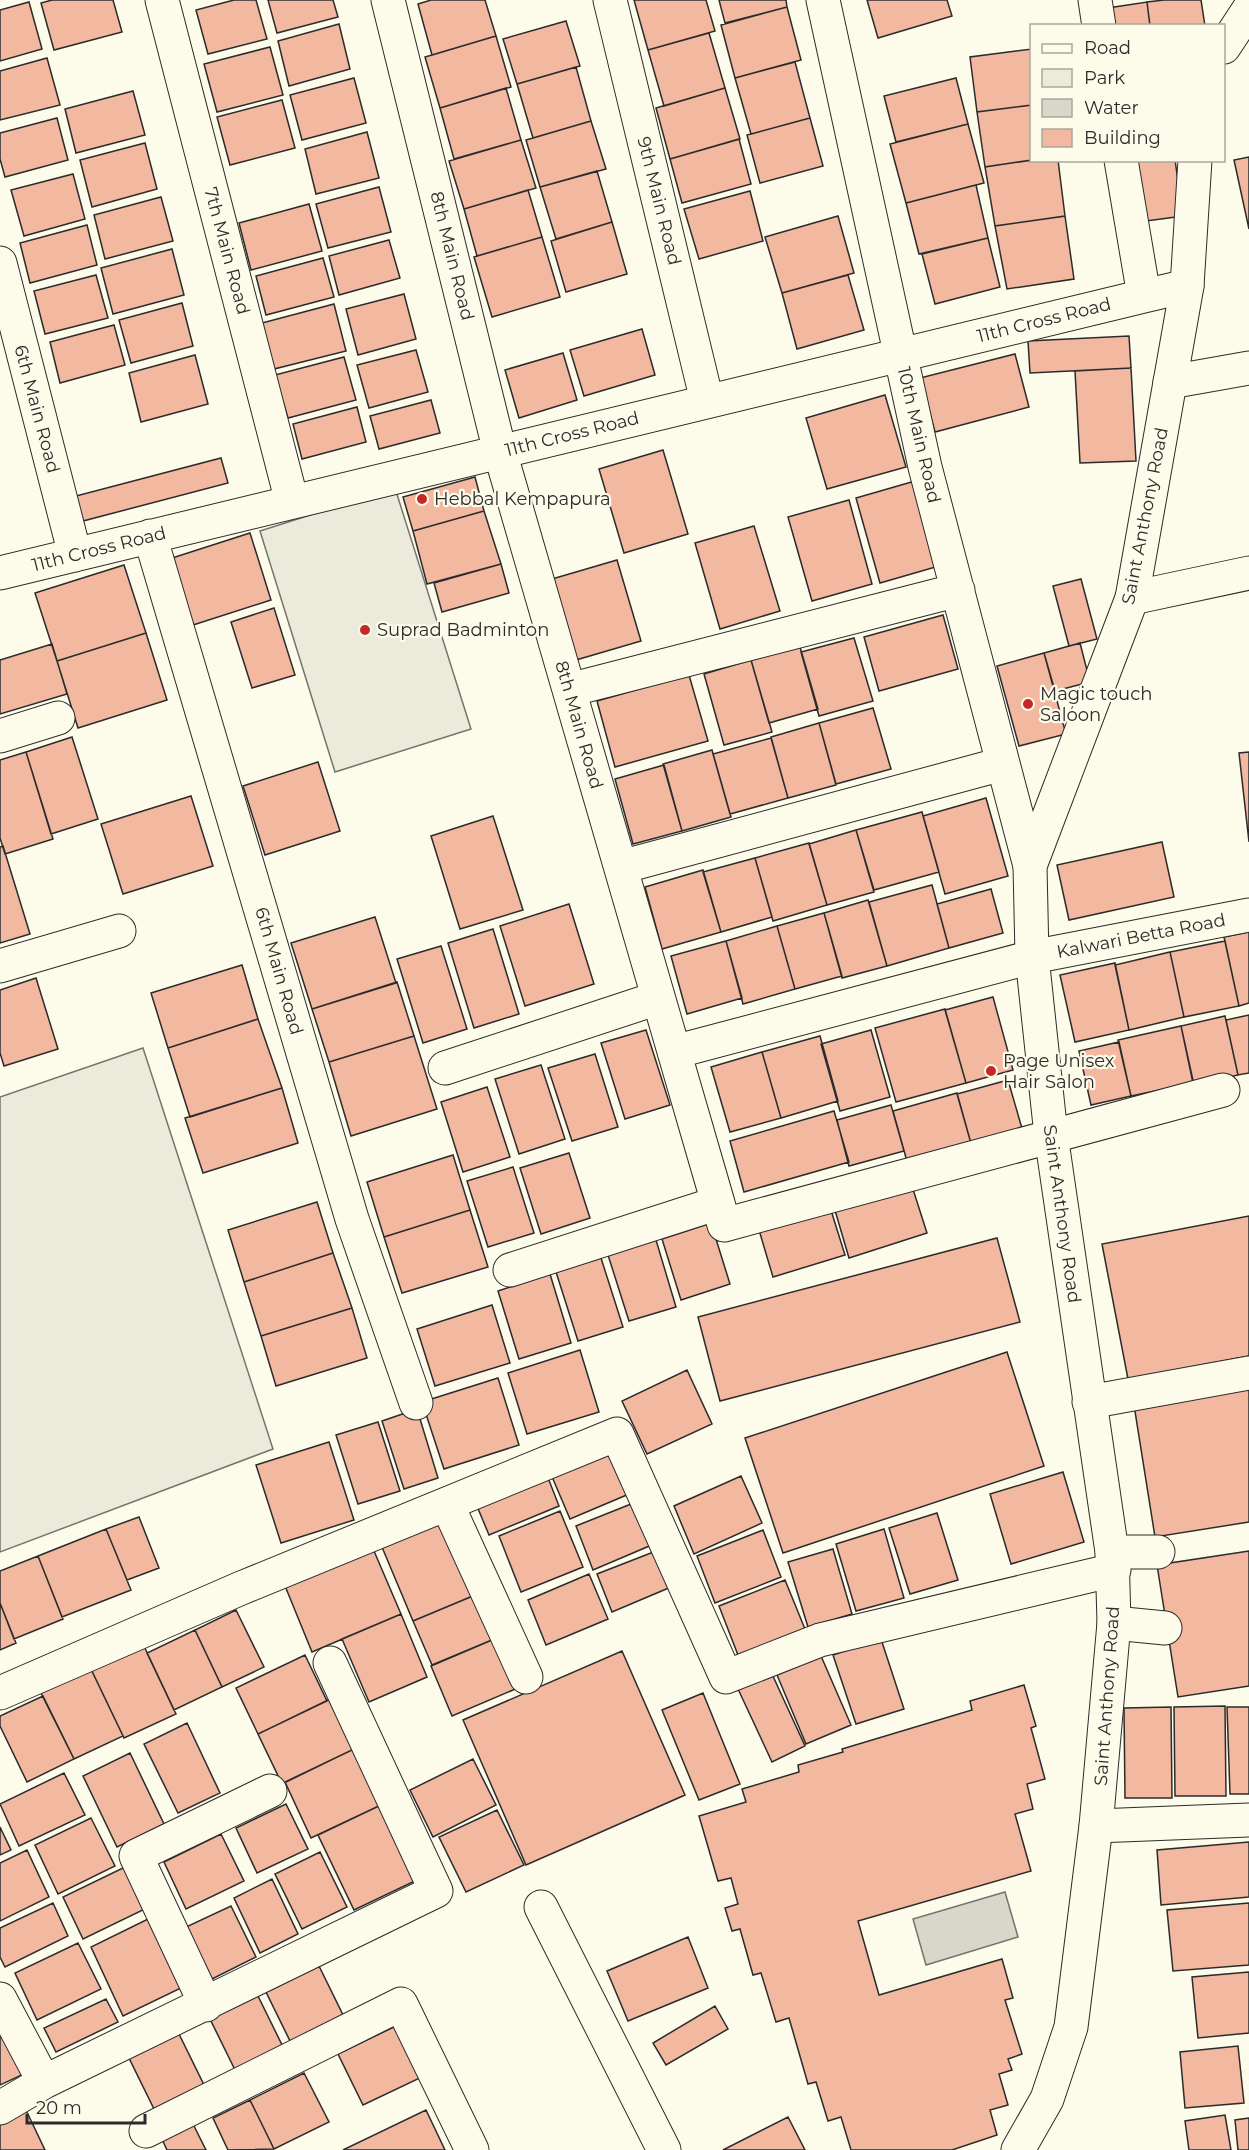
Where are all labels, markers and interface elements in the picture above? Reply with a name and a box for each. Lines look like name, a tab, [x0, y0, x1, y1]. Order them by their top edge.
legend	[1030, 24, 1225, 162]
text: Road	[1084, 37, 1131, 59]
text: Park	[1084, 67, 1125, 89]
text: Water	[1084, 97, 1139, 119]
text: Building	[1084, 127, 1161, 149]
street label: 9th Main Road	[632, 134, 686, 268]
street label: 7th Main Road	[199, 185, 255, 317]
street label: 8th Main Road	[425, 189, 479, 323]
street label: 11th Cross Road	[975, 293, 1113, 347]
street label: 6th Main Road	[9, 343, 65, 475]
street label: 10th Main Road	[893, 365, 945, 505]
street label: 11th Cross Road	[503, 407, 641, 461]
street label: Saint Anthony Road	[1117, 426, 1173, 606]
place label: Hebbal Kempapura	[434, 488, 611, 510]
marker: Hebbal Kempapura	[415, 492, 429, 506]
street label: 11th Cross Road	[30, 522, 168, 576]
place label: Suprad Badminton	[377, 619, 549, 641]
marker: Suprad Badminton	[358, 623, 372, 637]
street label: 8th Main Road	[550, 658, 608, 792]
place label: Magic touch Saloon	[1040, 683, 1152, 726]
marker: Magic touch Saloon	[1021, 697, 1035, 711]
street label: 6th Main Road	[250, 905, 308, 1037]
street label: Kalwari Betta Road	[1055, 909, 1227, 963]
place label: Page Unisex Hair Salon	[1003, 1050, 1115, 1093]
marker: Page Unisex Hair Salon	[984, 1064, 998, 1078]
street label: Saint Anthony Road	[1039, 1123, 1085, 1305]
street label: Saint Anthony Road	[1090, 1605, 1124, 1787]
scale bar	[27, 2087, 146, 2125]
text: 20 m	[36, 2097, 82, 2119]

